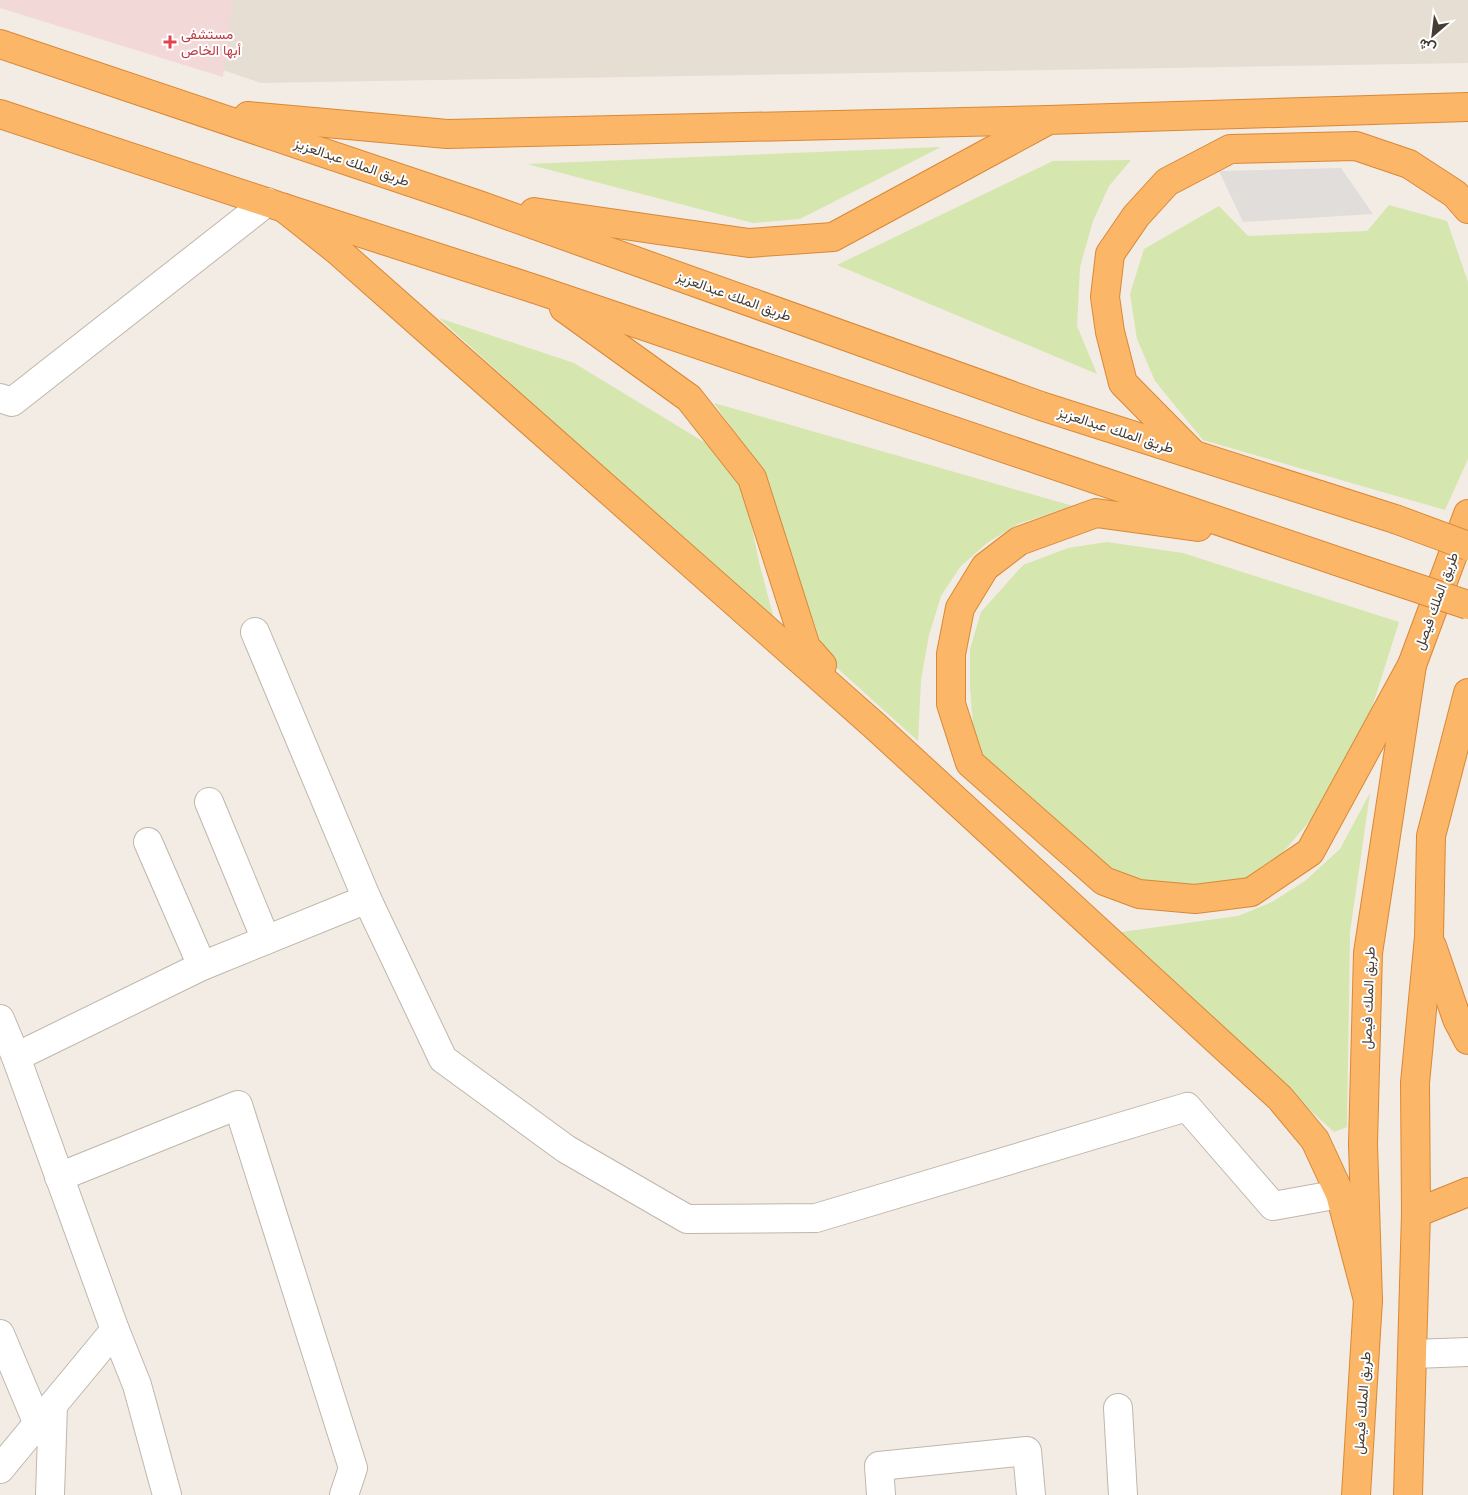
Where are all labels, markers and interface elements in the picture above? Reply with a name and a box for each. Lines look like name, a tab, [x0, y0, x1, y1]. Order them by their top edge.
north arrow	[1408, 10, 1458, 60]
place label: مستشفى أبها الخاص	[181, 25, 241, 59]
marker: مستشفى أبها الخاص	[163, 35, 177, 49]
text: ش	[1415, 35, 1439, 58]
street label: طريق الملك عبدالعزيز	[291, 134, 412, 190]
street label: طريق الملك عبدالعزيز	[673, 267, 794, 325]
street label: طريق الملك عبدالعزيز	[1055, 402, 1176, 457]
street label: طريق الملك فيصل	[1410, 550, 1462, 652]
street label: طريق الملك فيصل	[1357, 946, 1379, 1050]
street label: طريق الملك فيصل	[1349, 1351, 1375, 1455]

